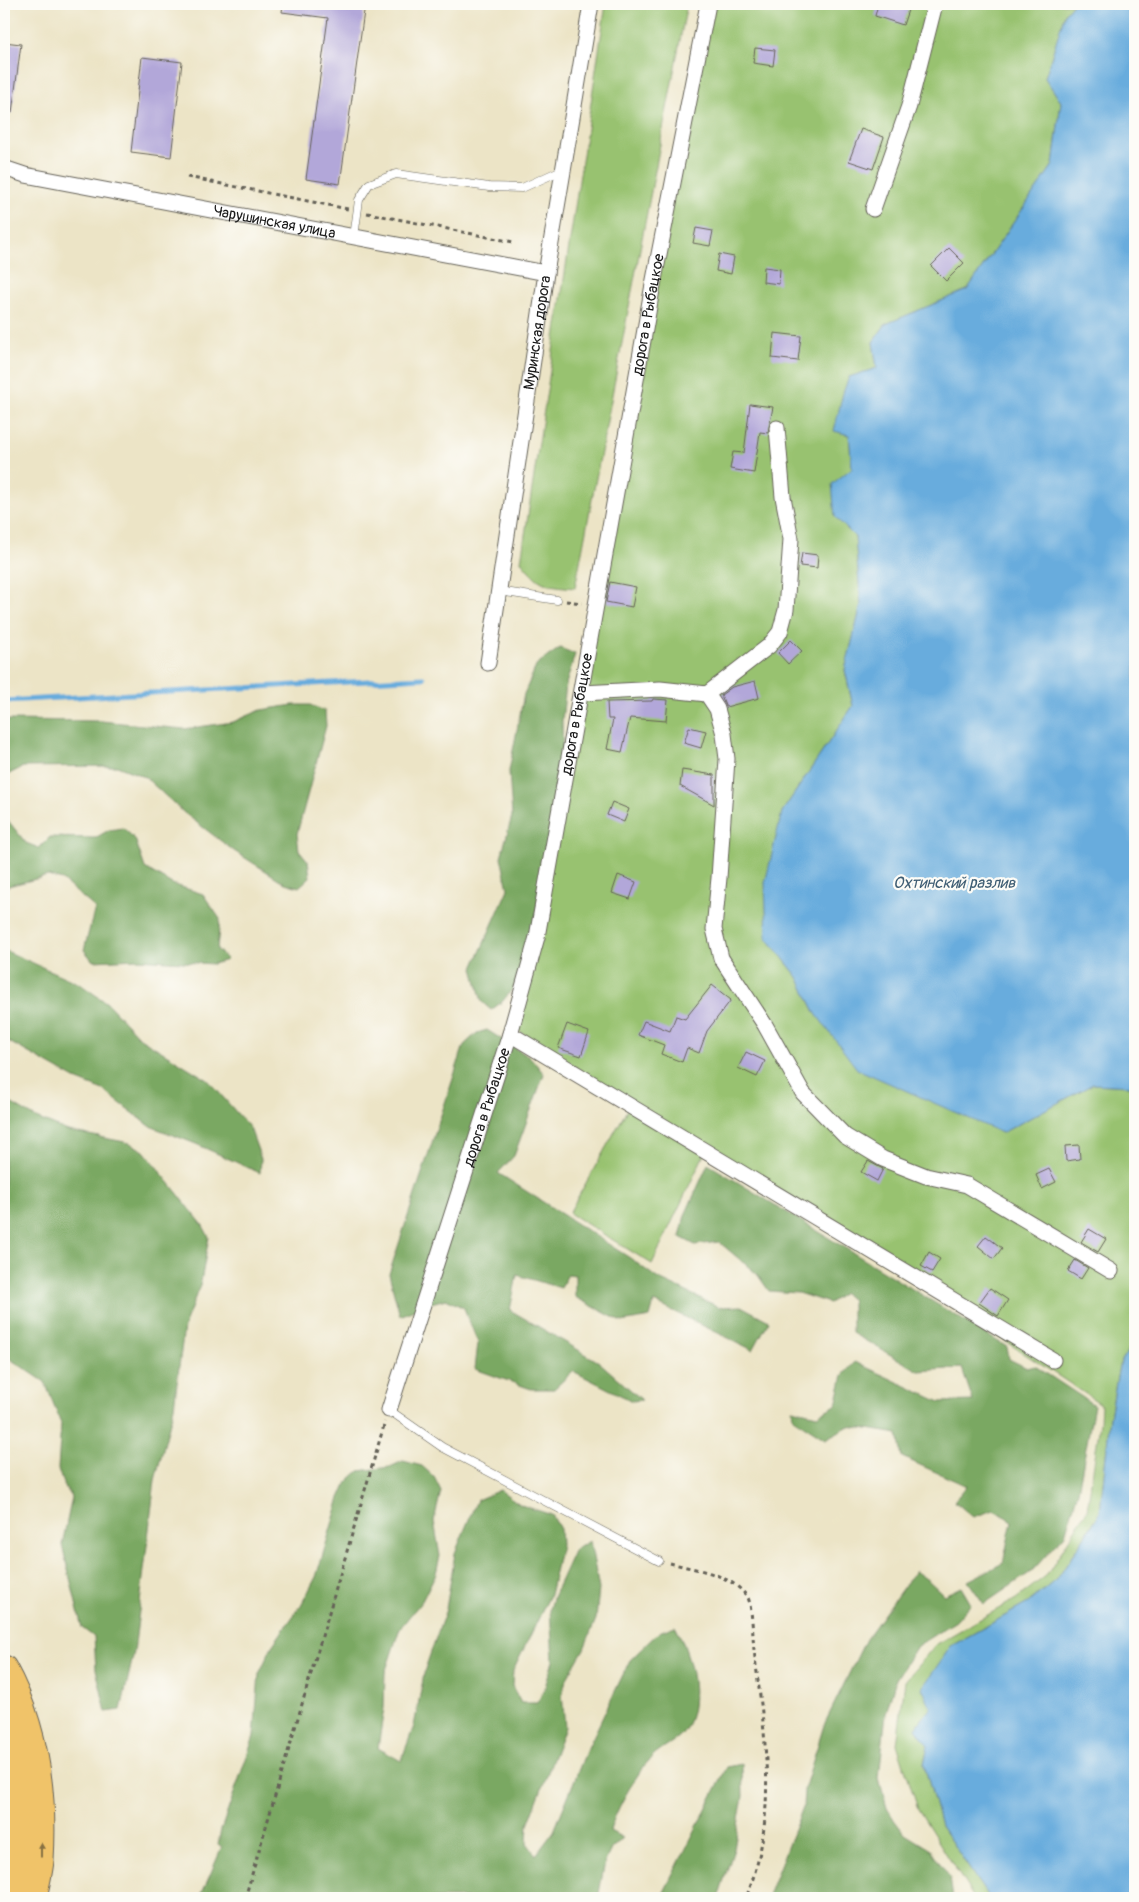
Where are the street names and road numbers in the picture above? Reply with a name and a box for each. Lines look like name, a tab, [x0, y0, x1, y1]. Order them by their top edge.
street label: Чарушинская улица	[212, 202, 337, 243]
street label: дорога в Рыбацкое	[628, 251, 669, 377]
street label: Муринская дорога	[520, 274, 556, 391]
street label: дорога в Рыбацкое	[557, 651, 597, 777]
street label: дорога в Рыбацкое	[459, 1045, 515, 1169]

